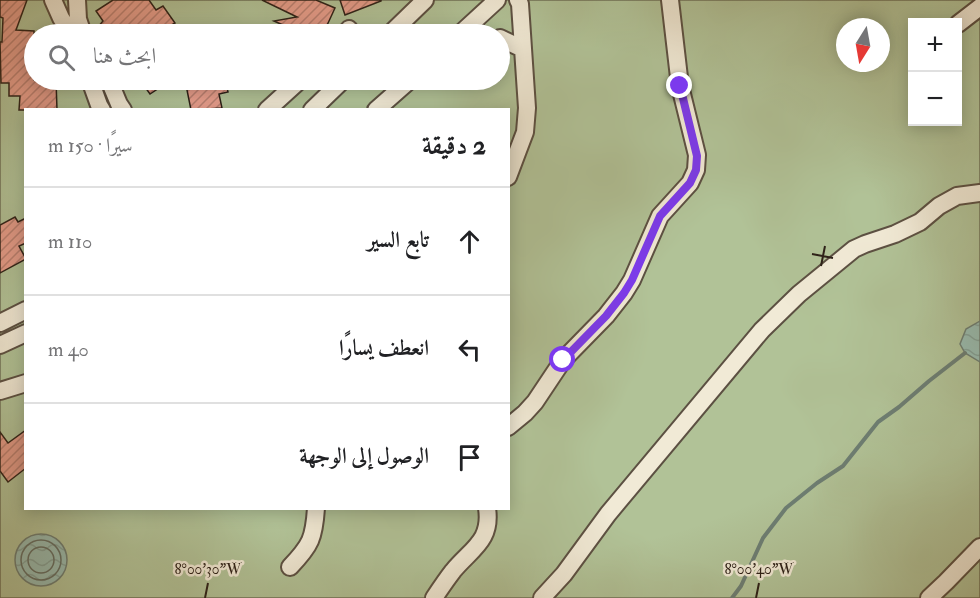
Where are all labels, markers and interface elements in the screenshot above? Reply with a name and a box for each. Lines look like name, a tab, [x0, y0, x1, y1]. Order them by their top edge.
north arrow	[836, 18, 890, 72]
map controls	[908, 18, 962, 126]
button: +	[908, 18, 962, 72]
search box	[24, 24, 510, 90]
icon: search	[45, 41, 78, 74]
text: ابحث هنا	[93, 42, 156, 70]
route end	[666, 72, 692, 98]
button: −	[908, 72, 962, 126]
text: 2 دقيقة	[422, 130, 486, 162]
text: سيرًا · 150 m	[48, 133, 133, 158]
icon: ahead	[453, 225, 486, 258]
text: تابع السير	[367, 226, 429, 254]
text: 110 m	[48, 229, 92, 254]
icon: left	[453, 333, 486, 366]
text: انعطف يسارًا	[339, 334, 429, 362]
text: 40 m	[48, 337, 89, 362]
route start	[549, 346, 575, 372]
icon: arrive	[453, 441, 486, 474]
text: الوصول إلى الوجهة	[299, 442, 429, 470]
text: 8°00'30"W	[175, 560, 242, 579]
text: 8°00'40"W	[724, 560, 794, 579]

